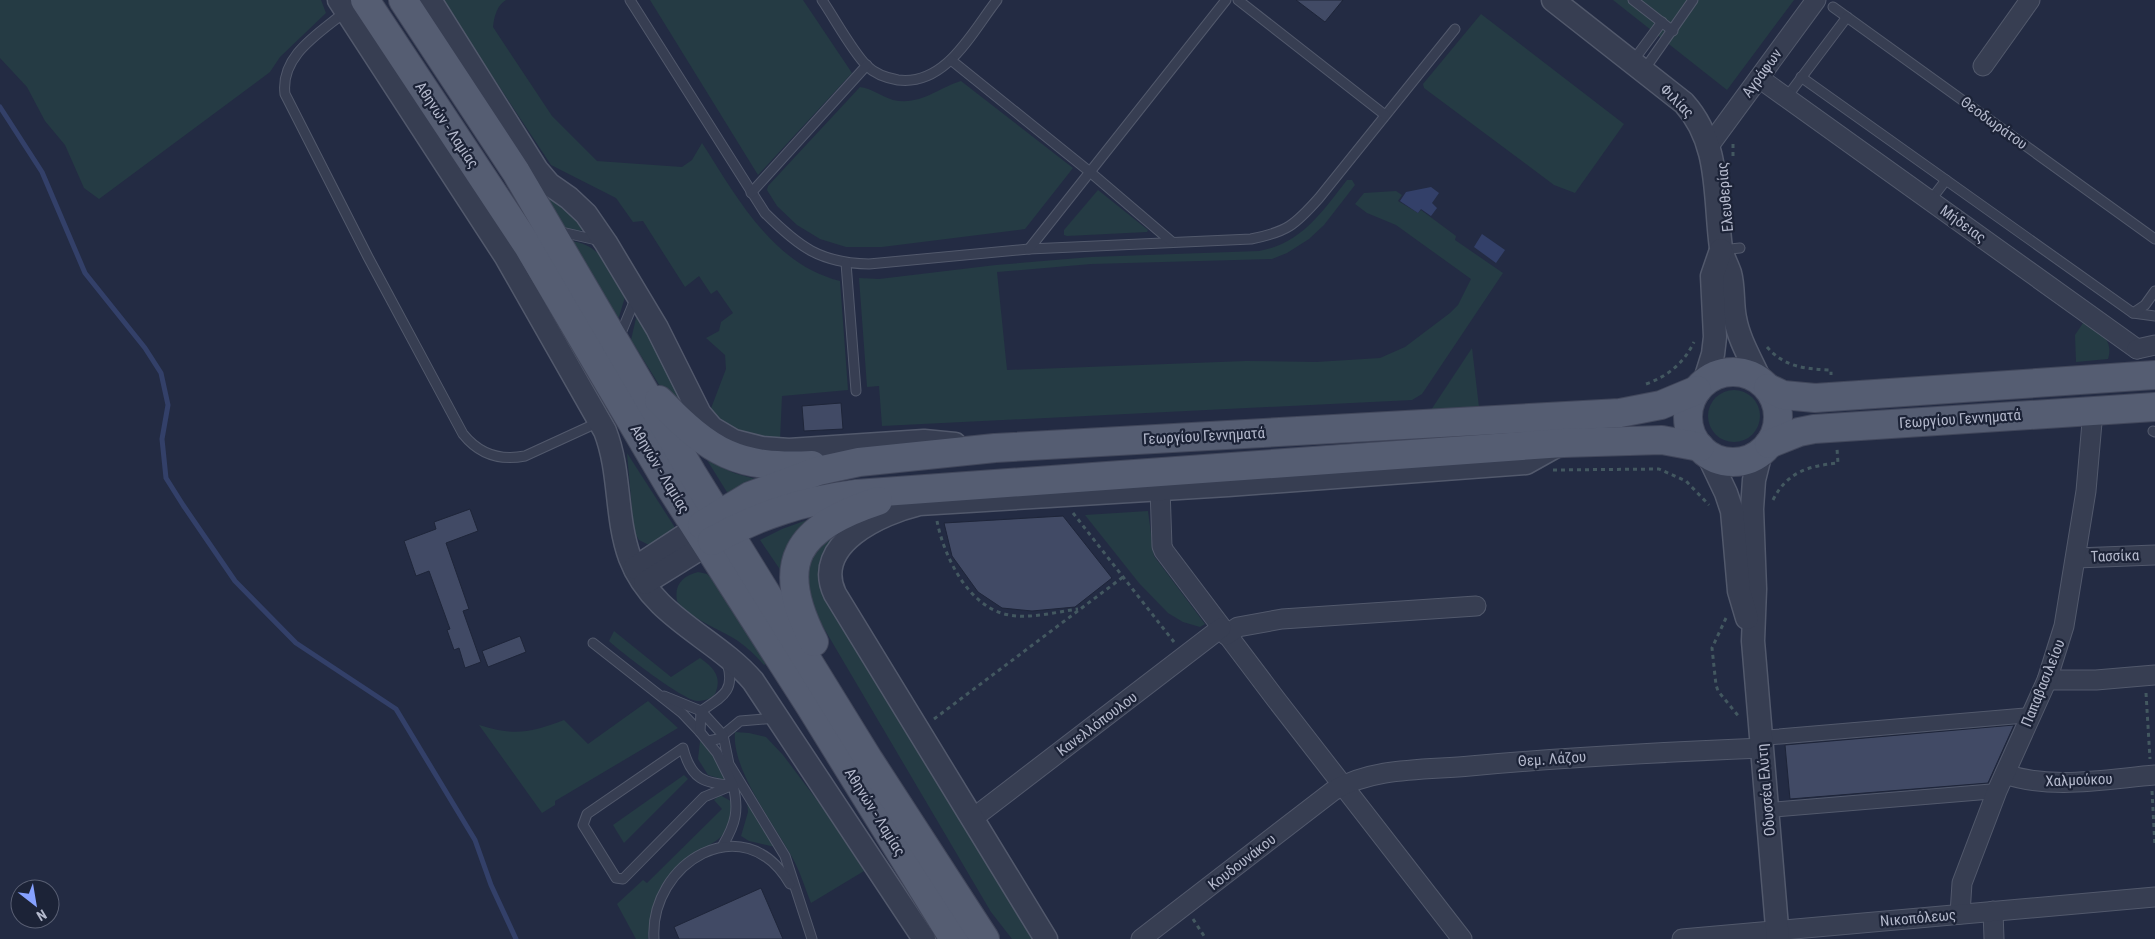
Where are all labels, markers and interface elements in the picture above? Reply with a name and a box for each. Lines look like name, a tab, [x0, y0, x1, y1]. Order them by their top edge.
street label: Αγράφων	[1738, 45, 1786, 101]
street label: Αθηνών - Λαμίας	[412, 78, 482, 172]
street label: Φιλίας	[1656, 80, 1698, 122]
street label: Θεοδωράτου	[1957, 93, 2031, 153]
street label: Ελευθερίας	[1713, 161, 1737, 233]
street label: Μήδειας	[1937, 201, 1989, 247]
street label: Γεωργίου Γεννηματά	[1898, 406, 2022, 432]
street label: Αθηνών - Λαμίας	[626, 421, 694, 517]
street label: Γεωργίου Γεννηματά	[1143, 424, 1266, 448]
street label: Τασσίκα	[2090, 546, 2140, 566]
street label: Παπαβασιλείου	[2017, 637, 2069, 729]
street label: Κανελλόπουλου	[1053, 688, 1141, 760]
street label: Οδυσσέα Ελύτη	[1753, 743, 1779, 837]
street label: Θεμ. Λάζου	[1517, 748, 1587, 770]
street label: Αθηνών - Λαμίας	[841, 765, 909, 859]
street label: Χαλμούκου	[2045, 770, 2113, 790]
street label: Κουδουνάκου	[1205, 830, 1279, 894]
north arrow	[10, 879, 60, 929]
text: N	[34, 906, 49, 924]
street label: Νικοπόλεως	[1879, 906, 1957, 930]

